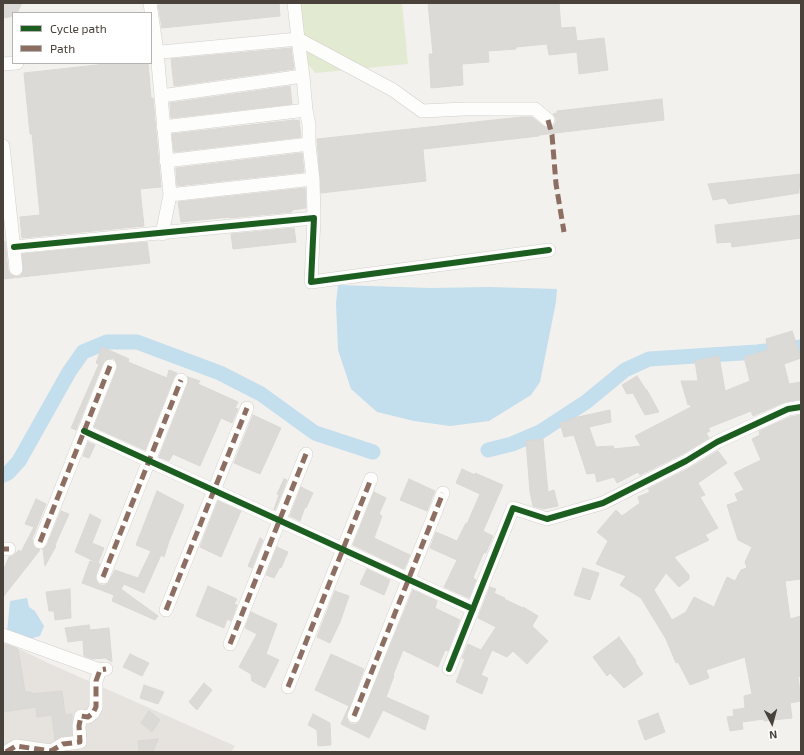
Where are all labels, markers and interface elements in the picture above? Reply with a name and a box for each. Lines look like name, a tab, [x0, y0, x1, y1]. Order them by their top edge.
legend	[12, 12, 152, 64]
text: Cycle path	[50, 21, 107, 35]
text: Path	[50, 41, 75, 55]
north arrow	[752, 703, 792, 743]
text: N	[769, 729, 778, 742]

